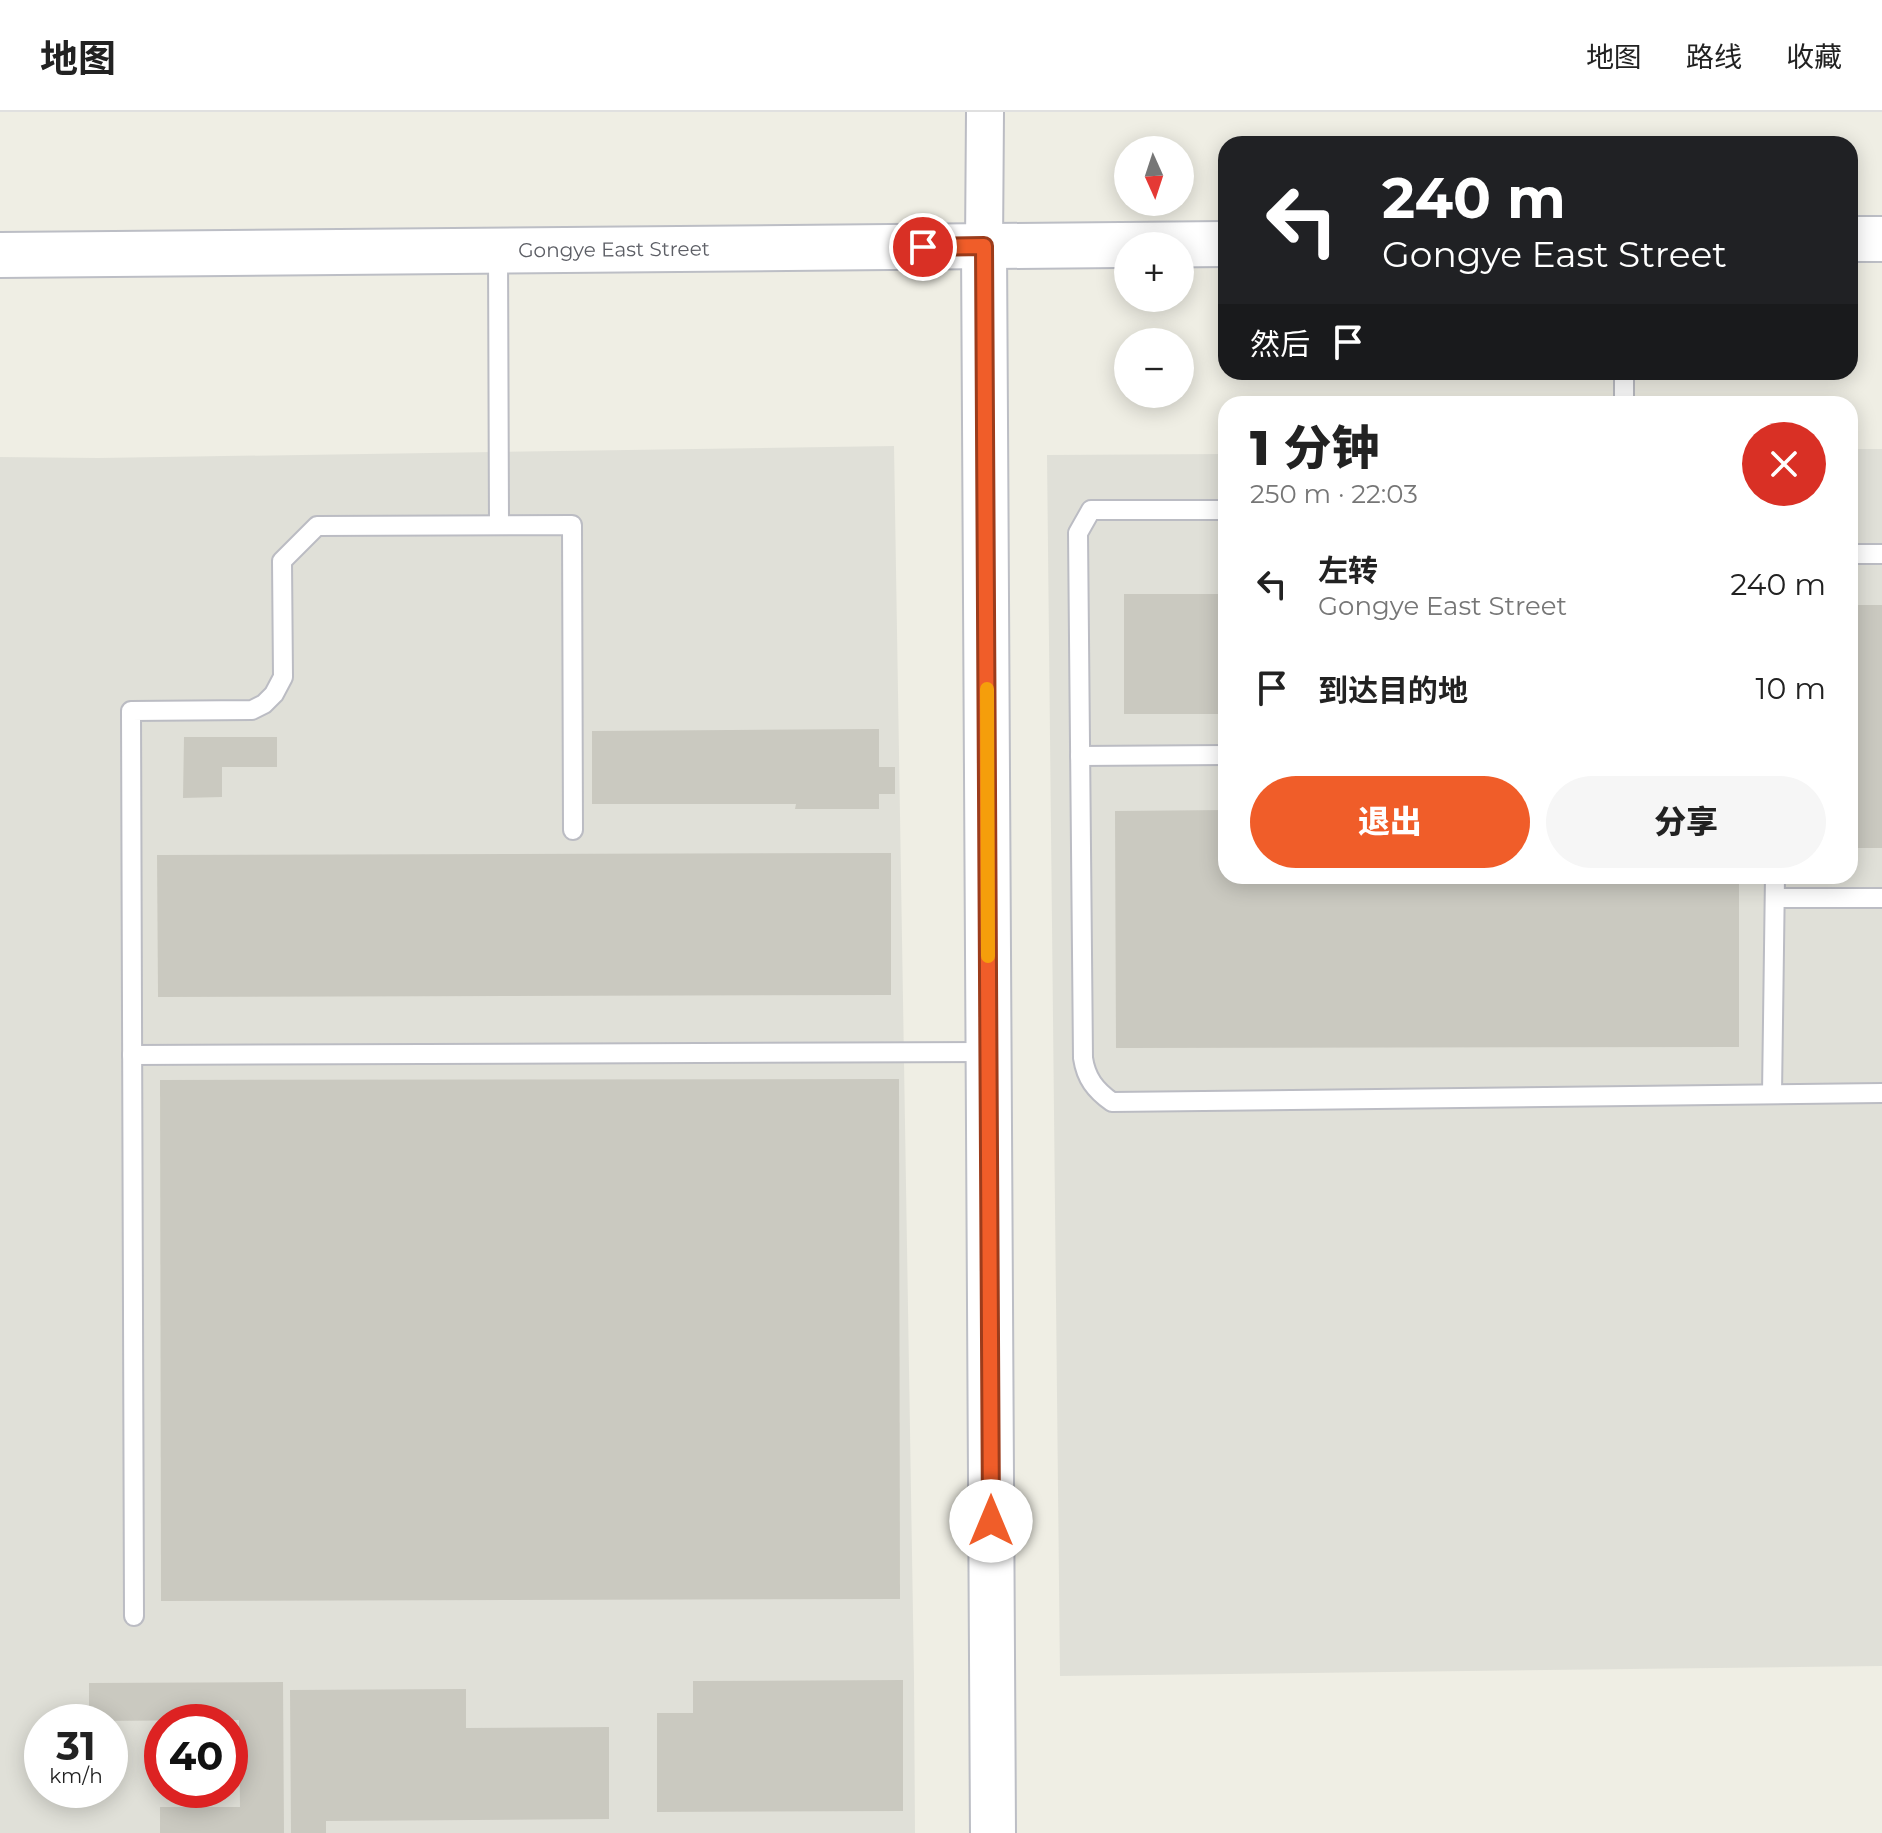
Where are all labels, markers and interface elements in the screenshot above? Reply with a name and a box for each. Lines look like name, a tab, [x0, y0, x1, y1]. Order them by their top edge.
text: 地图	[40, 35, 116, 82]
text: 地图	[1586, 40, 1642, 74]
text: 路线	[1686, 40, 1742, 74]
text: 收藏	[1786, 40, 1842, 74]
north arrow	[1114, 136, 1194, 216]
map controls	[1114, 136, 1194, 408]
text: 240 m	[1382, 164, 1566, 232]
icon: left	[1250, 168, 1354, 272]
pin	[889, 213, 957, 281]
icon: arrive	[901, 225, 945, 269]
button: +	[1114, 232, 1194, 312]
text: Gongye East Street	[1382, 232, 1727, 276]
street label: Gongye East Street	[518, 237, 710, 262]
icon: arrive	[1326, 320, 1370, 364]
text: 然后	[1250, 326, 1310, 363]
button: −	[1114, 328, 1194, 408]
text: 1 分钟	[1250, 419, 1379, 477]
button: close	[1742, 422, 1826, 506]
text: 250 m · 22:03	[1250, 478, 1418, 510]
text: 左转	[1318, 552, 1378, 589]
icon: left	[1250, 562, 1294, 606]
text: 240 m	[1730, 566, 1826, 603]
text: Gongye East Street	[1318, 590, 1567, 622]
icon: arrive	[1250, 666, 1294, 710]
text: 10 m	[1756, 670, 1826, 707]
text: 到达目的地	[1318, 672, 1468, 709]
button: 退出	[1250, 776, 1530, 868]
button: 分享	[1546, 776, 1826, 868]
position arrow	[949, 1479, 1033, 1563]
speed limit sign: 40	[144, 1704, 248, 1808]
text: 31	[56, 1721, 96, 1770]
text: km/h	[49, 1764, 103, 1788]

